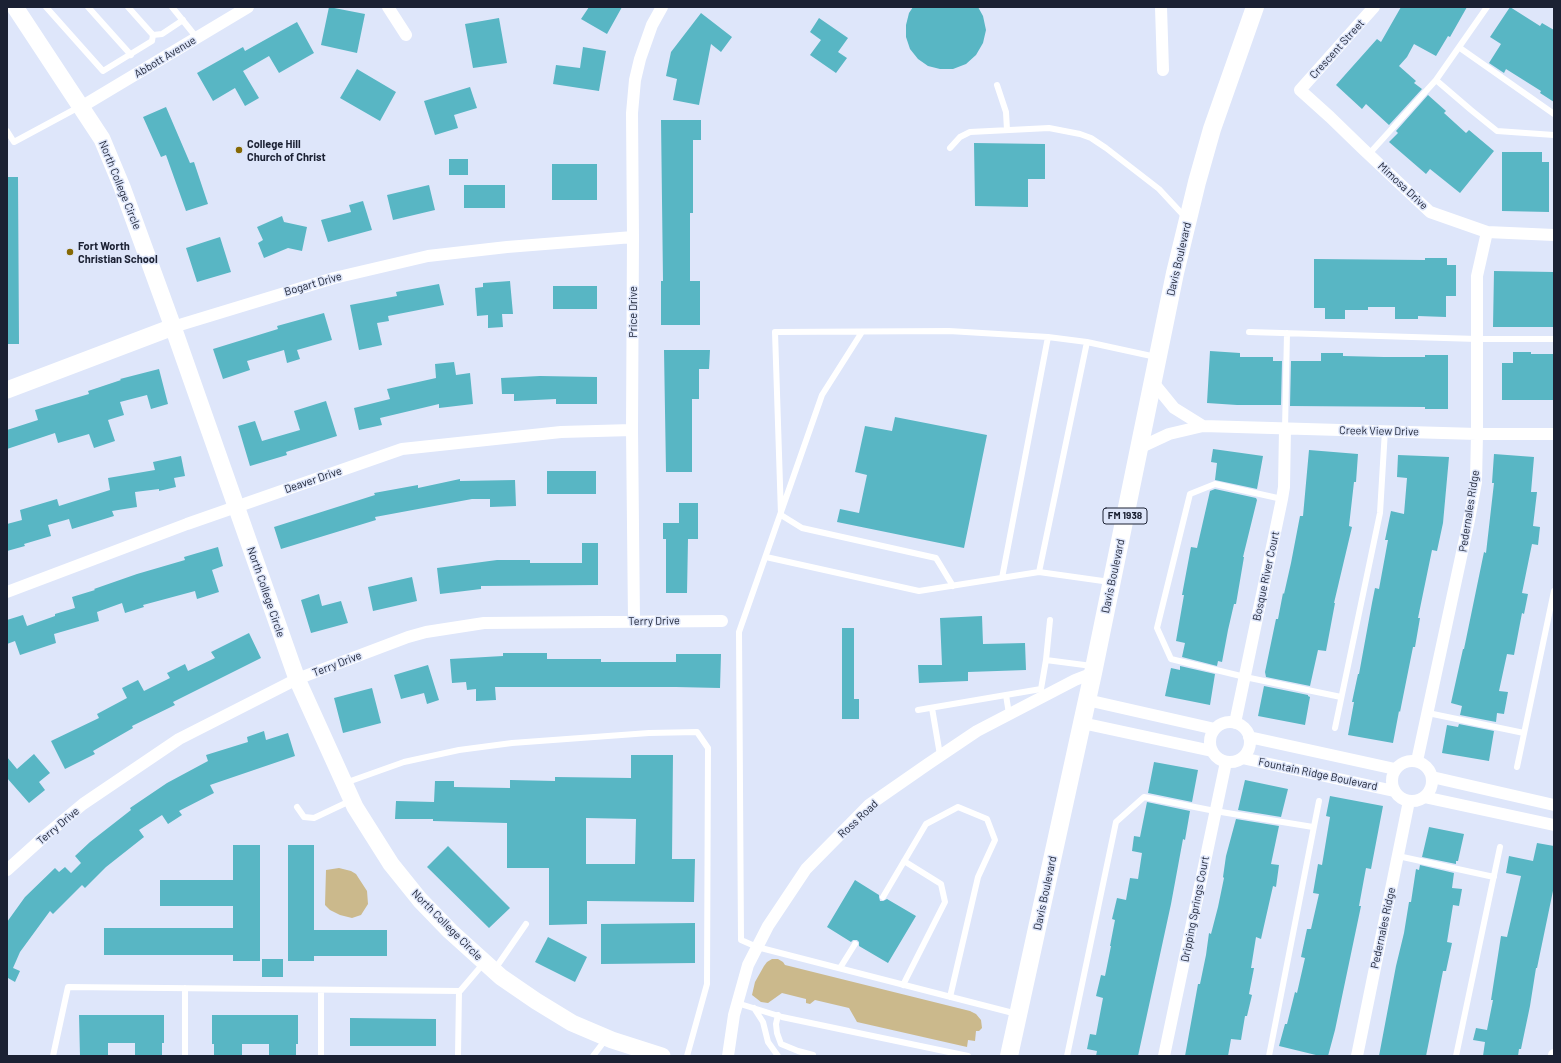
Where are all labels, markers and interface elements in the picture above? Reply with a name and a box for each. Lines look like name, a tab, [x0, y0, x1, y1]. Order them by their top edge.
street label: Crescent Street	[1307, 17, 1367, 81]
street label: Abbott Avenue	[132, 33, 198, 81]
place label: College Hill Church of Christ	[247, 137, 326, 163]
street label: North College Circle	[96, 139, 144, 231]
marker: College Hill Church of Christ	[234, 145, 244, 155]
street label: Mimosa Drive	[1375, 160, 1431, 212]
street label: Davis Boulevard	[1164, 221, 1194, 297]
place label: Fort Worth Christian School	[78, 239, 158, 265]
marker: Fort Worth Christian School	[65, 247, 75, 257]
street label: Bogart Drive	[283, 269, 343, 299]
street label: Price Drive	[626, 286, 640, 338]
street label: Creek View Drive	[1339, 424, 1419, 438]
street label: Deaver Drive	[283, 464, 343, 496]
street label: Pedernales Ridge	[1456, 469, 1482, 553]
road number: FM 1938	[1103, 508, 1147, 524]
street label: Bosque River Court	[1250, 530, 1282, 622]
street label: Davis Boulevard	[1099, 538, 1127, 614]
street label: North College Circle	[244, 545, 288, 639]
street label: Terry Drive	[628, 614, 680, 628]
street label: Terry Drive	[311, 649, 363, 679]
street label: Fountain Ridge Boulevard	[1257, 755, 1379, 793]
street label: Ross Road	[835, 797, 881, 841]
street label: Terry Drive	[34, 804, 82, 848]
street label: Davis Boulevard	[1031, 855, 1059, 931]
street label: Dripping Springs Court	[1178, 855, 1212, 963]
street label: Pedernales Ridge	[1368, 886, 1398, 970]
street label: North College Circle	[409, 887, 485, 963]

